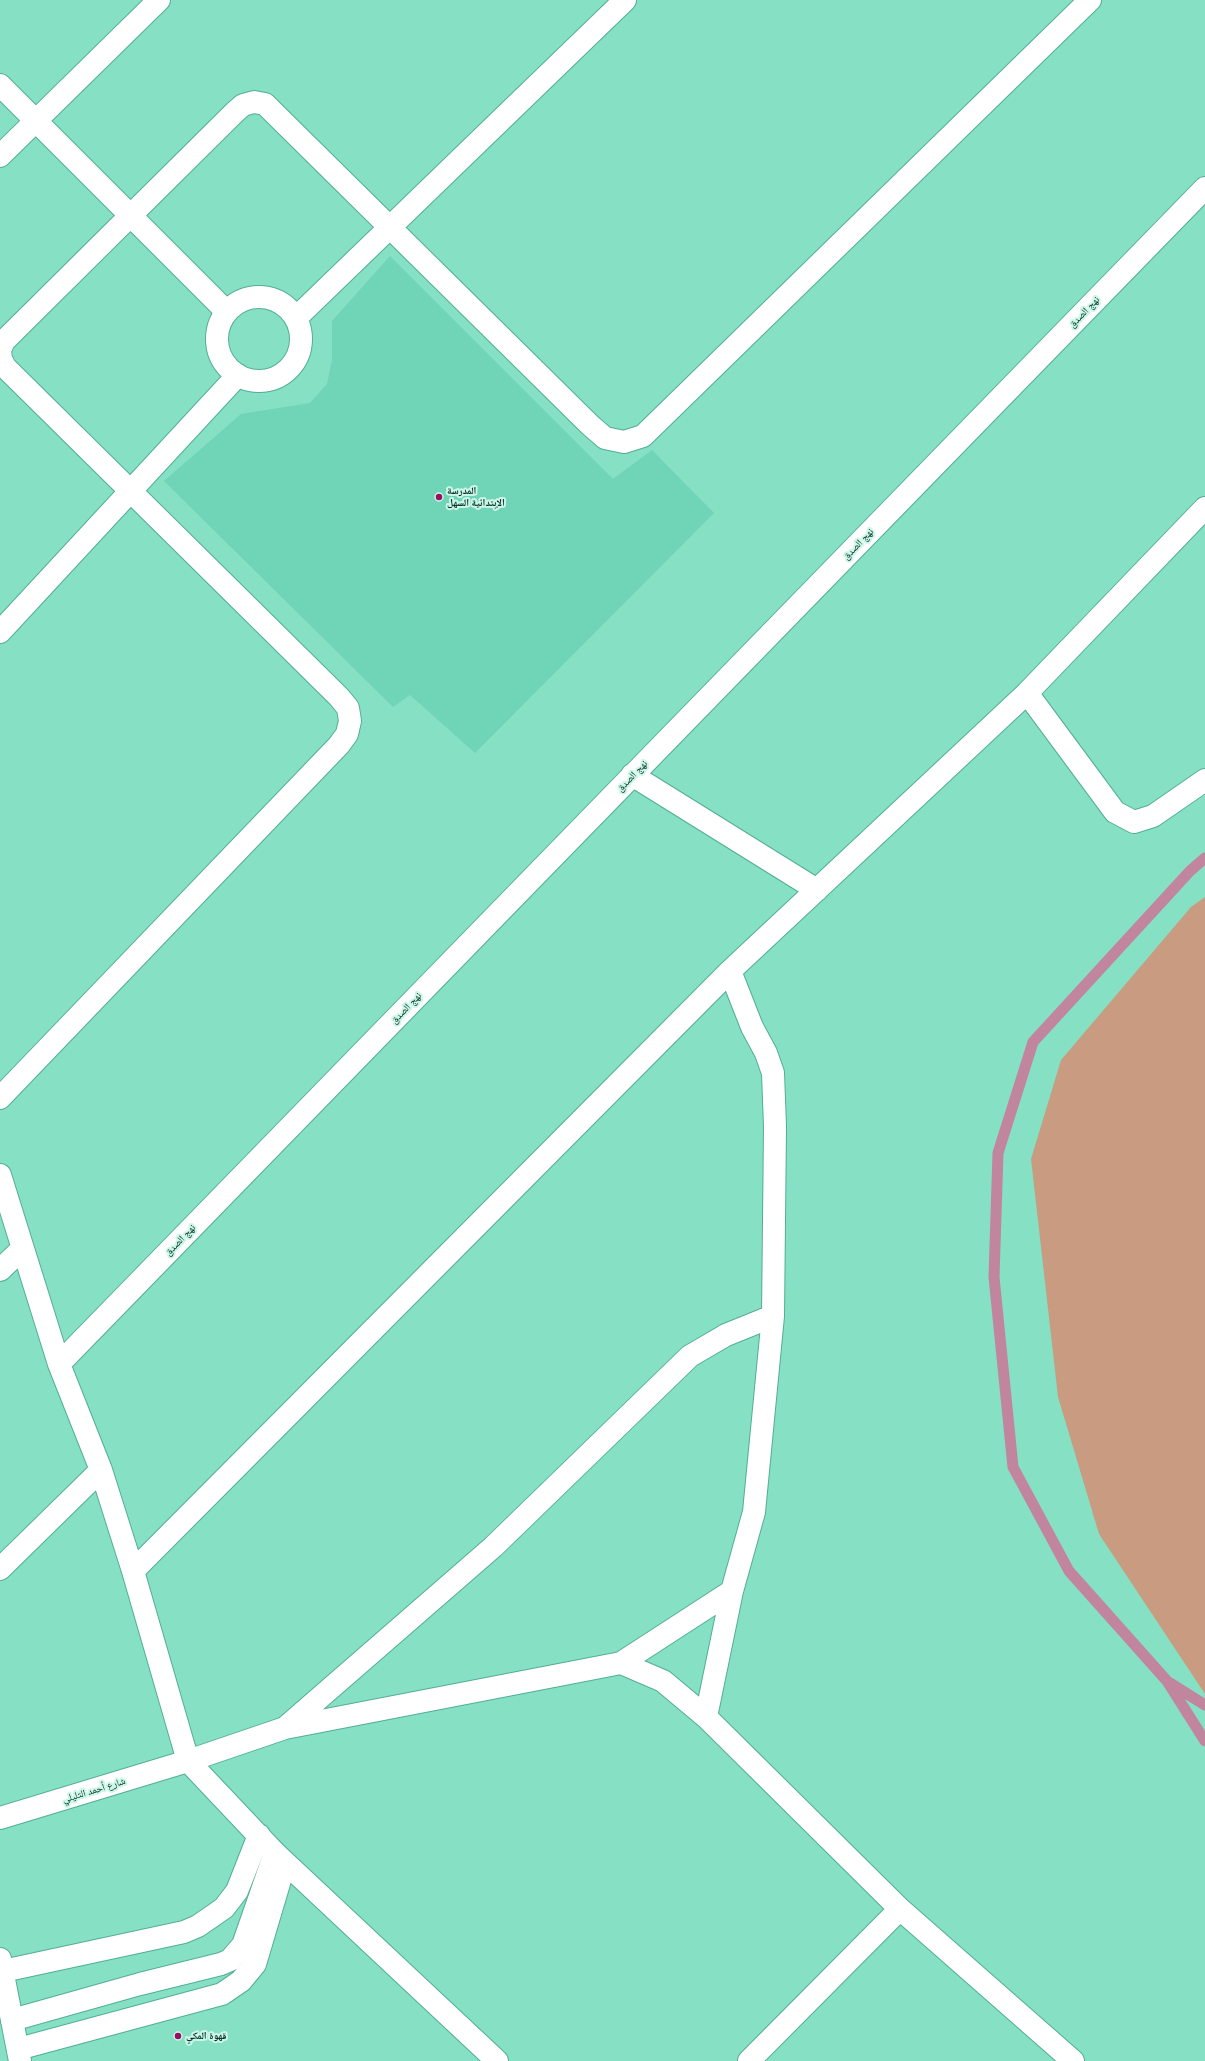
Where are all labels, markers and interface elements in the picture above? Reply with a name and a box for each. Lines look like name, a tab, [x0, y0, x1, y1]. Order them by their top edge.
street label: نهج الصدق	[1066, 294, 1102, 330]
place label: المدرسة الإبتدائية السهل	[447, 485, 505, 508]
marker: المدرسة الإبتدائية السهل	[434, 492, 444, 502]
street label: نهج الصدق	[840, 526, 876, 562]
street label: نهج الصدق	[614, 758, 650, 794]
street label: نهج الصدق	[388, 990, 424, 1026]
street label: نهج الصدق	[162, 1222, 198, 1258]
street label: شارع أحمد التليلي	[61, 1775, 127, 1805]
place label: قهوة المكي	[186, 2030, 227, 2042]
marker: قهوة المكي	[173, 2031, 183, 2041]

